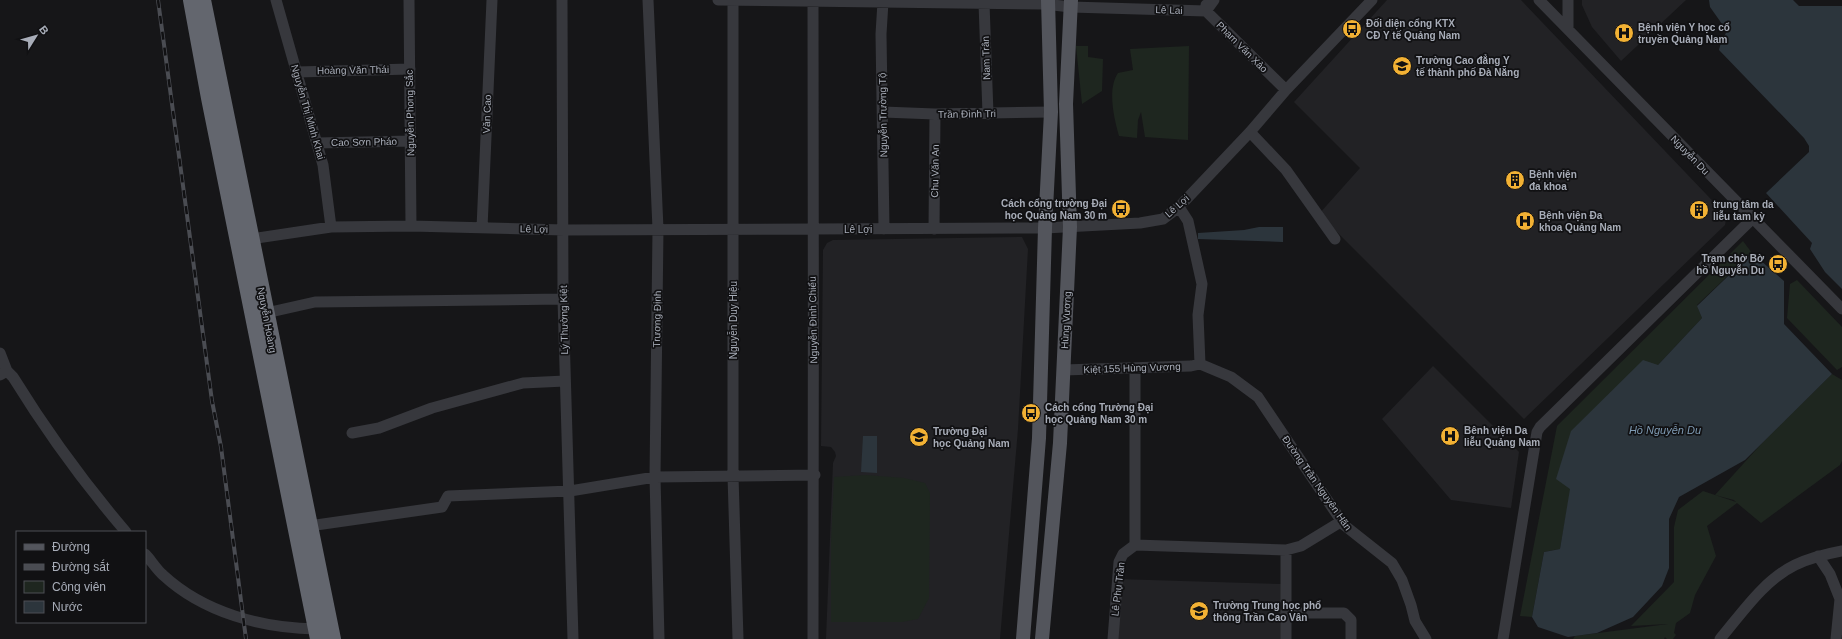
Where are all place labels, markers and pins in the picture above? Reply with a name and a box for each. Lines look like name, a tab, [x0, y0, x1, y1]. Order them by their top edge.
bus stop icon: Đối diện cổng KTX CĐ Y tế Quảng Nam	[1341, 18, 1363, 40]
place label: Đối diện cổng KTX CĐ Y tế Quảng Nam	[1366, 18, 1460, 41]
hospital icon: Bệnh viện Y học cổ truyền Quảng Nam	[1613, 22, 1635, 44]
place label: Bệnh viện Y học cổ truyền Quảng Nam	[1638, 22, 1730, 45]
place label: Trường Cao đẳng Y tế thành phố Đà Nẵng	[1416, 54, 1519, 78]
school or university icon: Trường Cao đẳng Y tế thành phố Đà Nẵng	[1391, 55, 1413, 77]
building icon: Bệnh viện đa khoa	[1504, 169, 1526, 191]
place label: Bệnh viện đa khoa	[1529, 169, 1577, 192]
place label: Cách cổng trường Đại học Quảng Nam 30 m	[1001, 198, 1107, 222]
bus stop icon: Cách cổng trường Đại học Quảng Nam 30 m	[1110, 198, 1132, 220]
building icon: trung tâm da liễu tam kỳ	[1688, 199, 1710, 221]
place label: trung tâm da liễu tam kỳ	[1713, 199, 1774, 222]
hospital icon: Bệnh viện Đa khoa Quảng Nam	[1514, 210, 1536, 232]
place label: Bệnh viện Đa khoa Quảng Nam	[1539, 210, 1621, 233]
place label: Trạm chờ Bờ hồ Nguyễn Du	[1696, 253, 1765, 276]
bus stop icon: Trạm chờ Bờ hồ Nguyễn Du	[1767, 253, 1789, 275]
bus stop icon: Cách cổng Trường Đại học Quảng Nam 30 m	[1020, 402, 1042, 424]
place label: Cách cổng Trường Đại học Quảng Nam 30 m	[1045, 402, 1153, 426]
hospital icon: Bệnh viện Da liễu Quảng Nam	[1439, 425, 1461, 447]
place label: Bệnh viện Da liễu Quảng Nam	[1464, 425, 1540, 448]
school or university icon: Trường Đại học Quảng Nam	[908, 426, 930, 448]
place label: Trường Đại học Quảng Nam	[933, 426, 1010, 450]
school or university icon: Trường Trung học phổ thông Trần Cao Vân	[1188, 600, 1210, 622]
place label: Trường Trung học phổ thông Trần Cao Vân	[1213, 600, 1321, 623]

